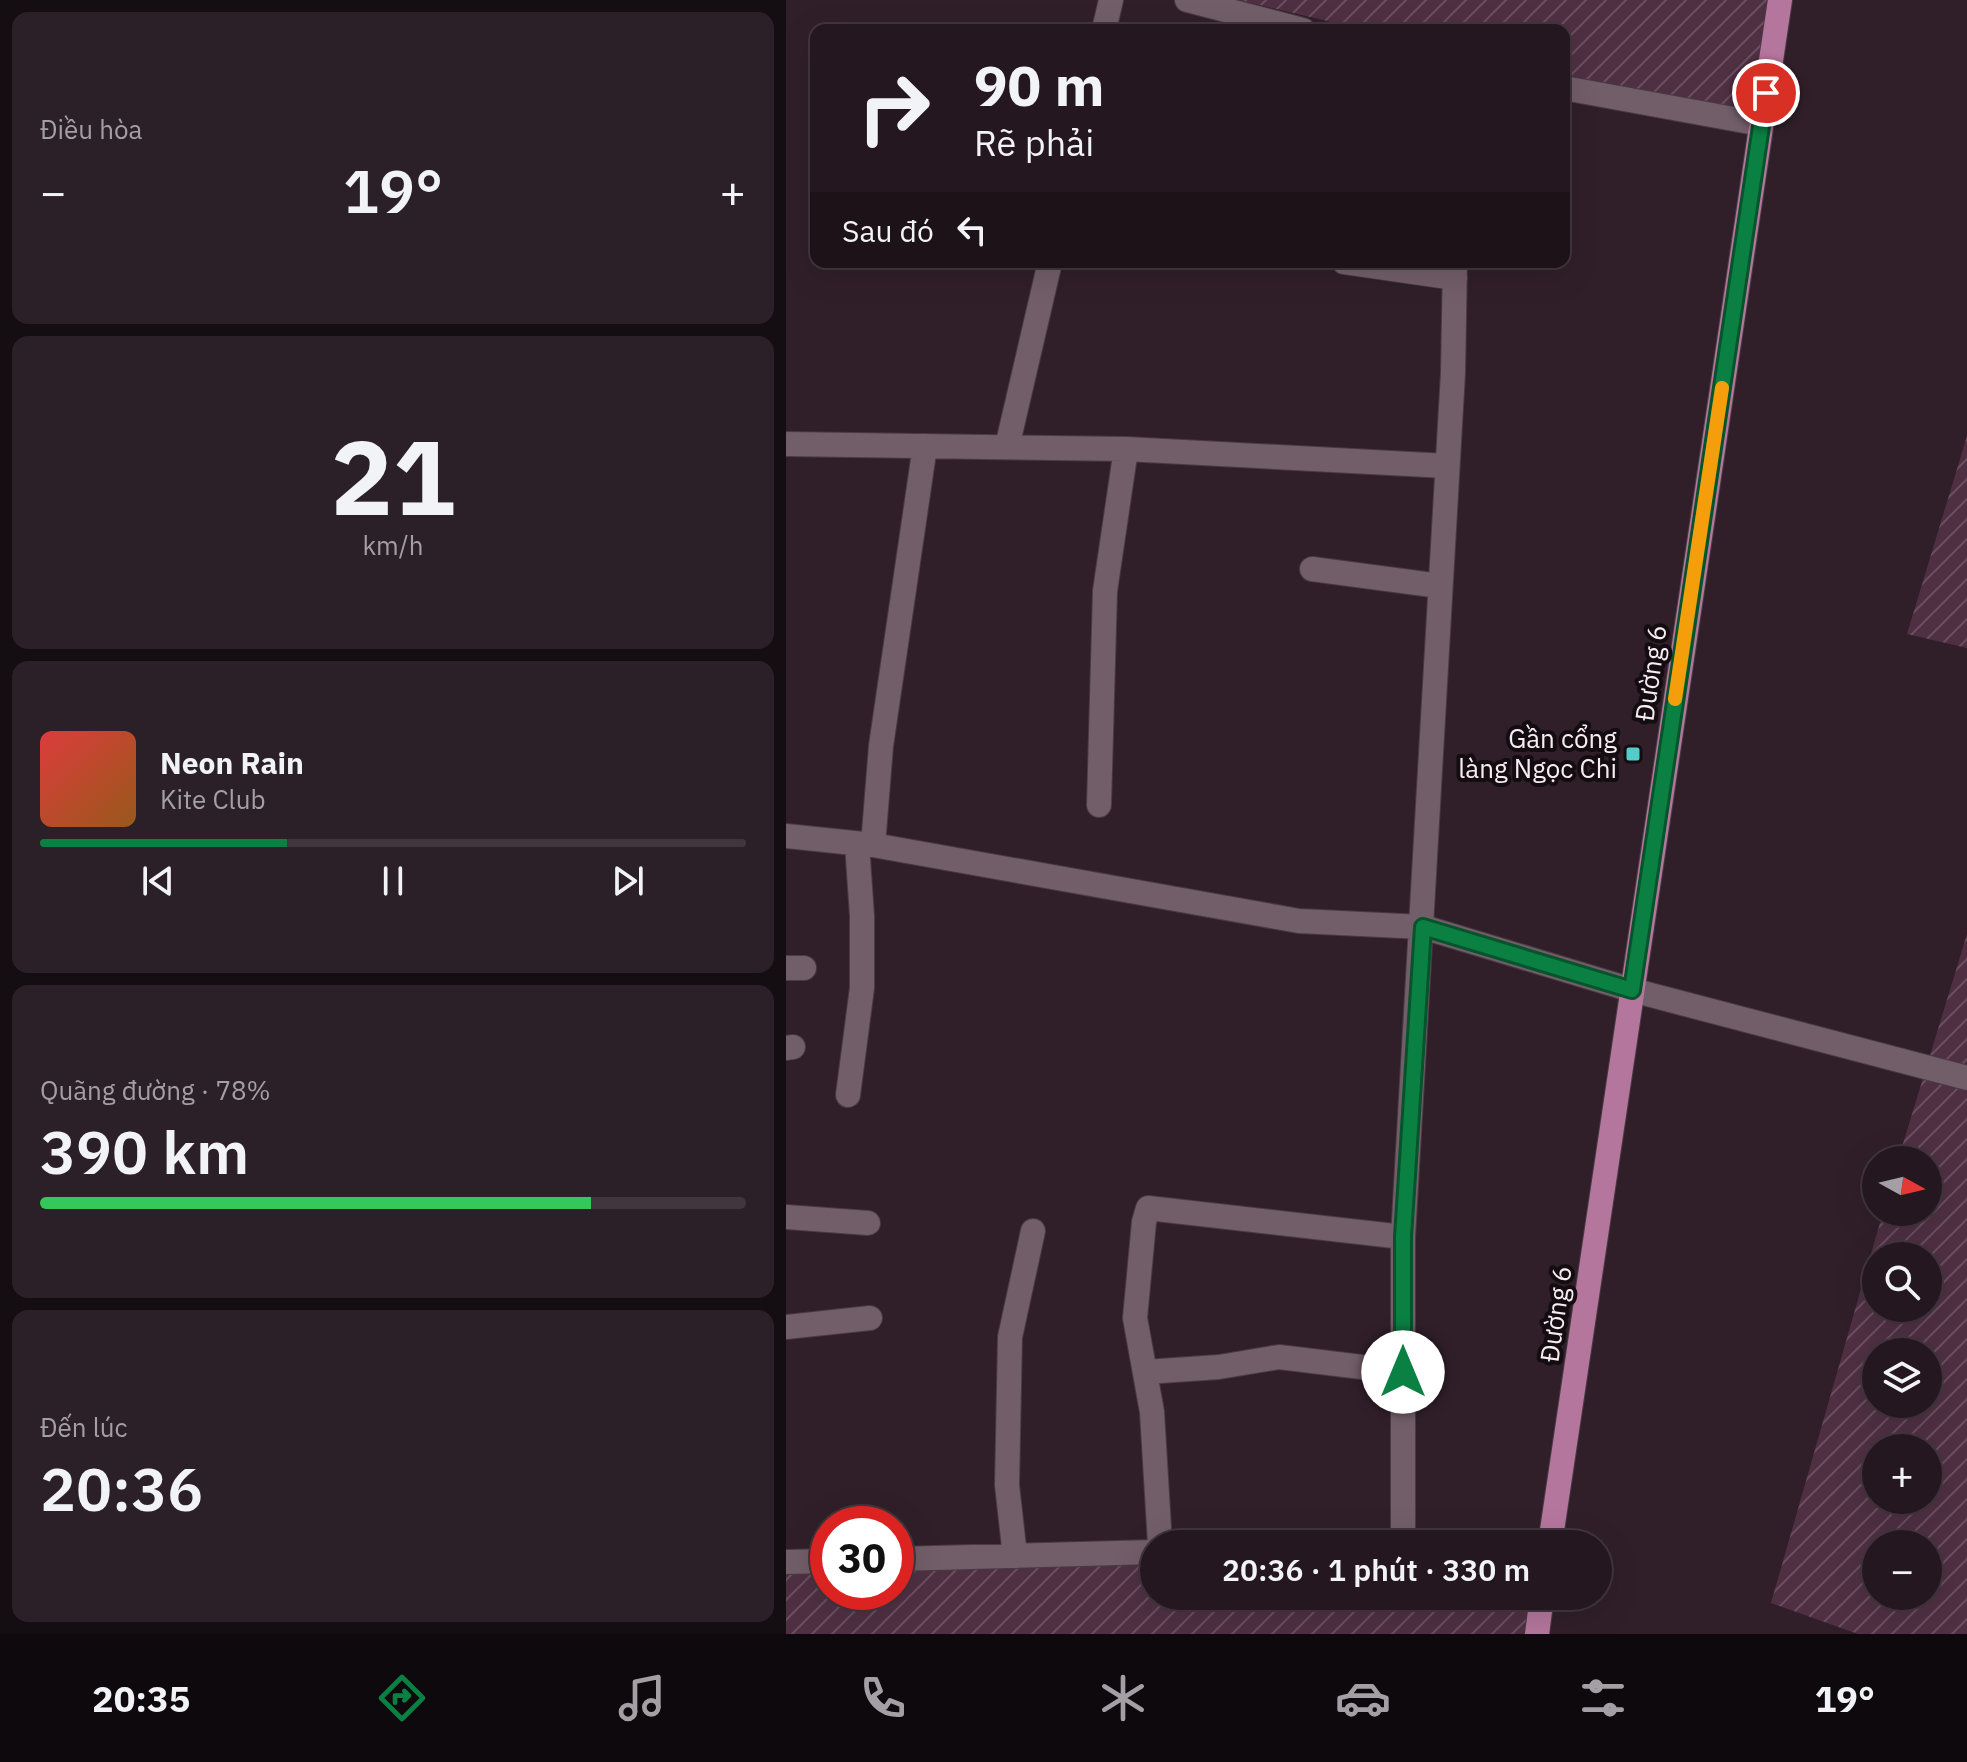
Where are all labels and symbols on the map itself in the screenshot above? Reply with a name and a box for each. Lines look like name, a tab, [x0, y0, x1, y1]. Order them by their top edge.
pin	[1732, 59, 1800, 127]
street label: Đường 6	[1626, 622, 1674, 723]
place label: Gần cổng làng Ngọc Chi	[1458, 721, 1617, 785]
marker: Gần cổng làng Ngọc Chi	[1624, 745, 1642, 763]
north arrow	[1862, 1146, 1942, 1226]
street label: Đường 6	[1531, 1263, 1579, 1364]
position arrow	[1361, 1330, 1445, 1414]
speed limit sign: 30	[810, 1506, 914, 1610]

